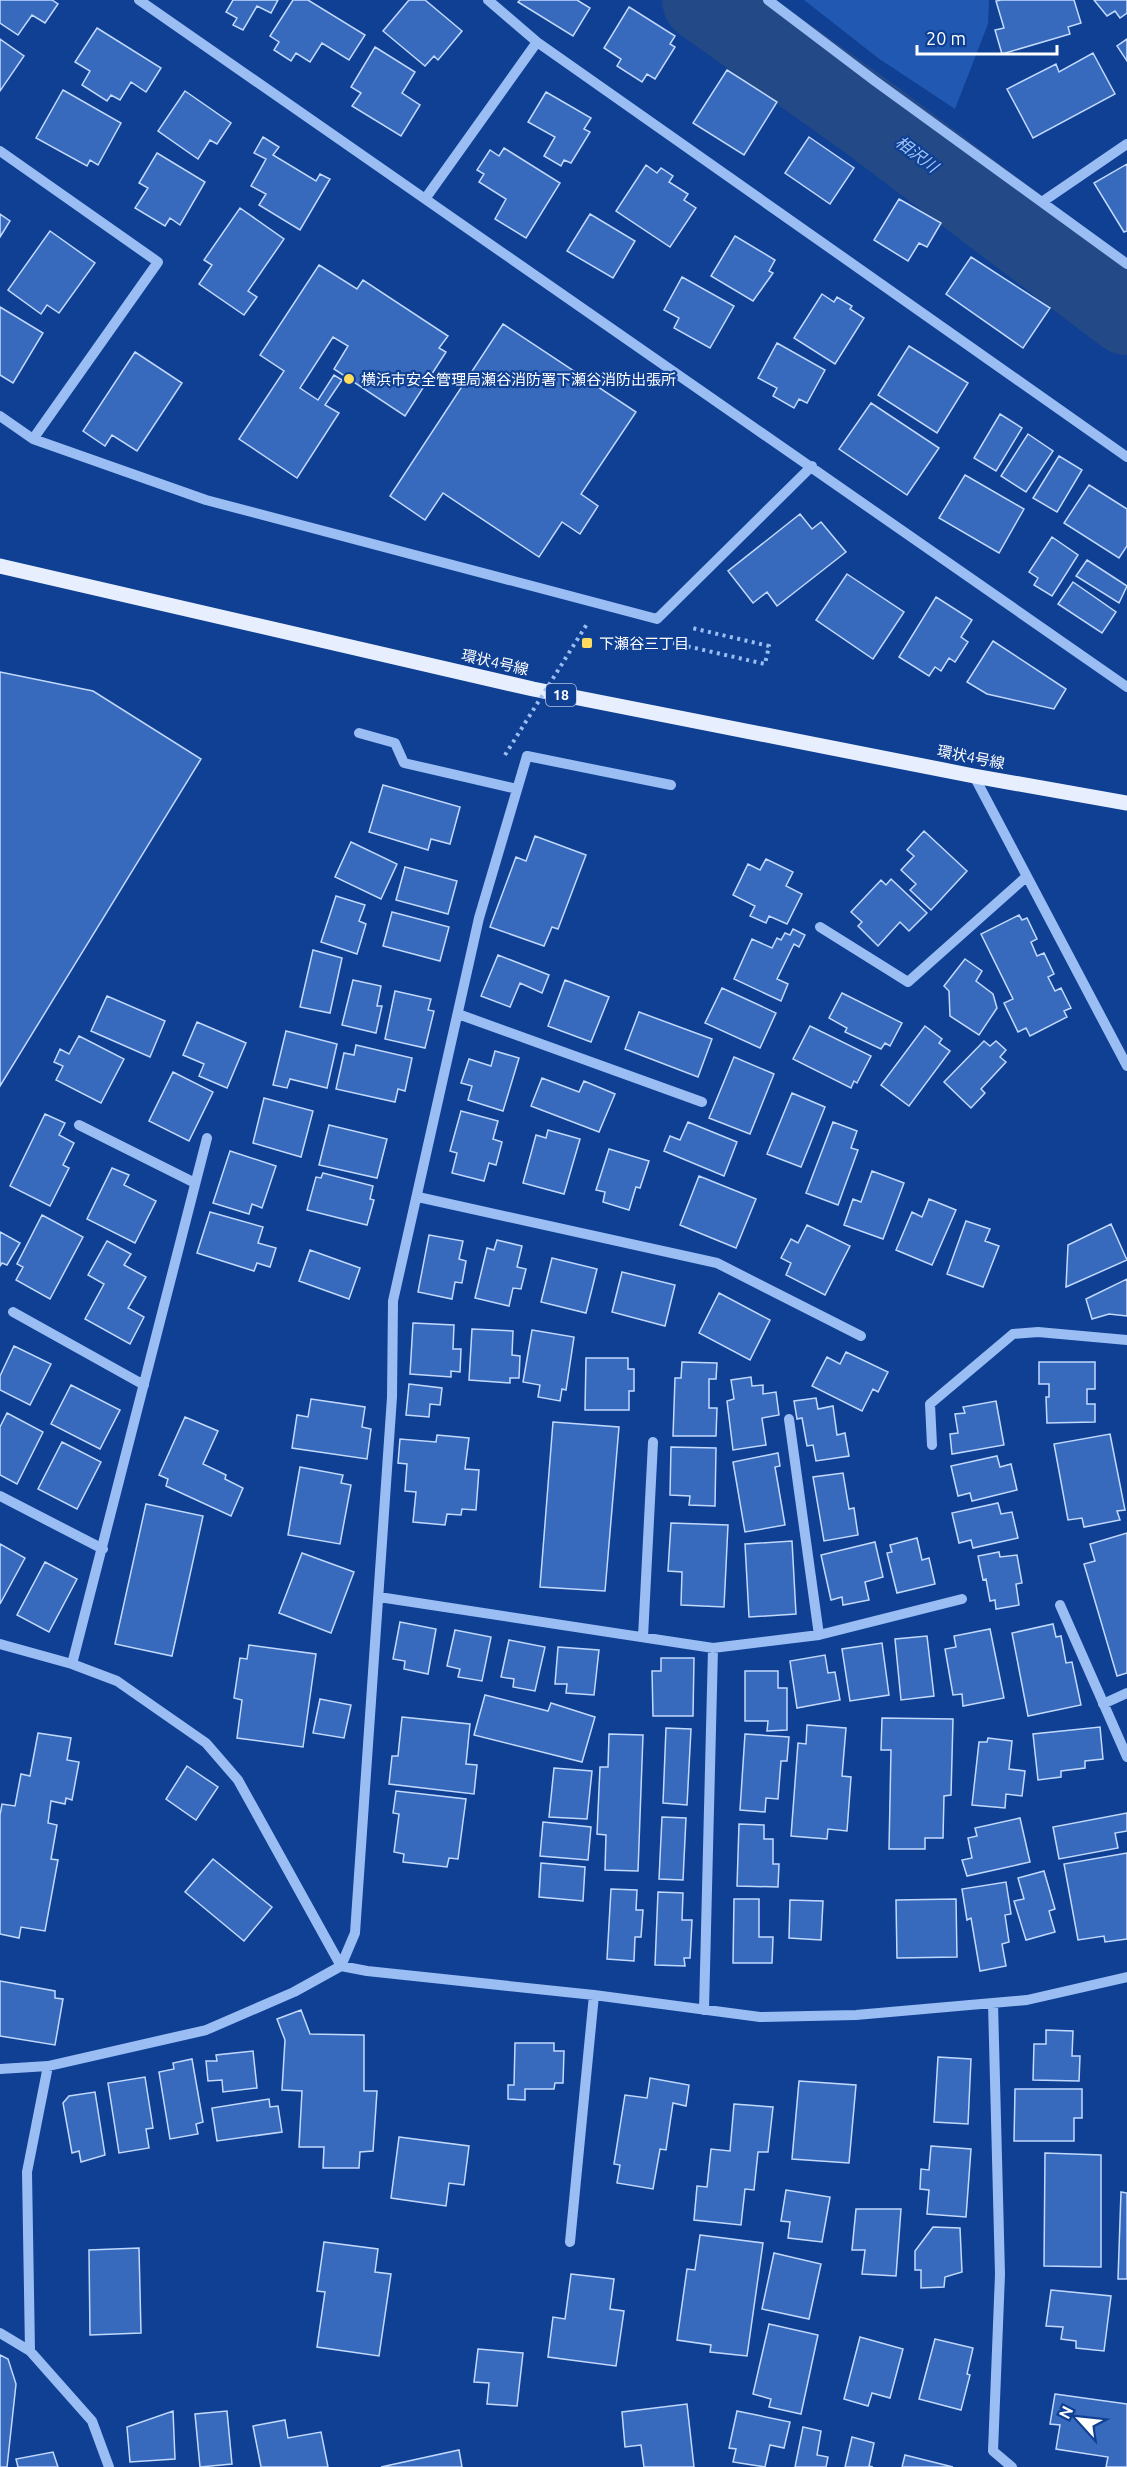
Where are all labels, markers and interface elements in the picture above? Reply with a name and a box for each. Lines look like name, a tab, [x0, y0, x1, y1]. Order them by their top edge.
scale bar	[917, 18, 1056, 56]
text: 20 m	[926, 28, 966, 48]
water label: 相沢川	[892, 132, 943, 177]
place label: 横浜市安全管理局瀬谷消防署下瀬谷消防出張所	[361, 371, 676, 388]
marker: 横浜市安全管理局瀬谷消防署下瀬谷消防出張所	[342, 372, 356, 386]
place label: 下瀬谷三丁目	[599, 635, 689, 652]
marker: 下瀬谷三丁目	[580, 636, 594, 650]
street label: 環状4号線	[460, 646, 530, 678]
road number: 18	[546, 684, 576, 706]
street label: 環状4号線	[936, 742, 1006, 772]
north arrow	[1049, 2389, 1109, 2449]
text: N	[1055, 2403, 1076, 2422]

